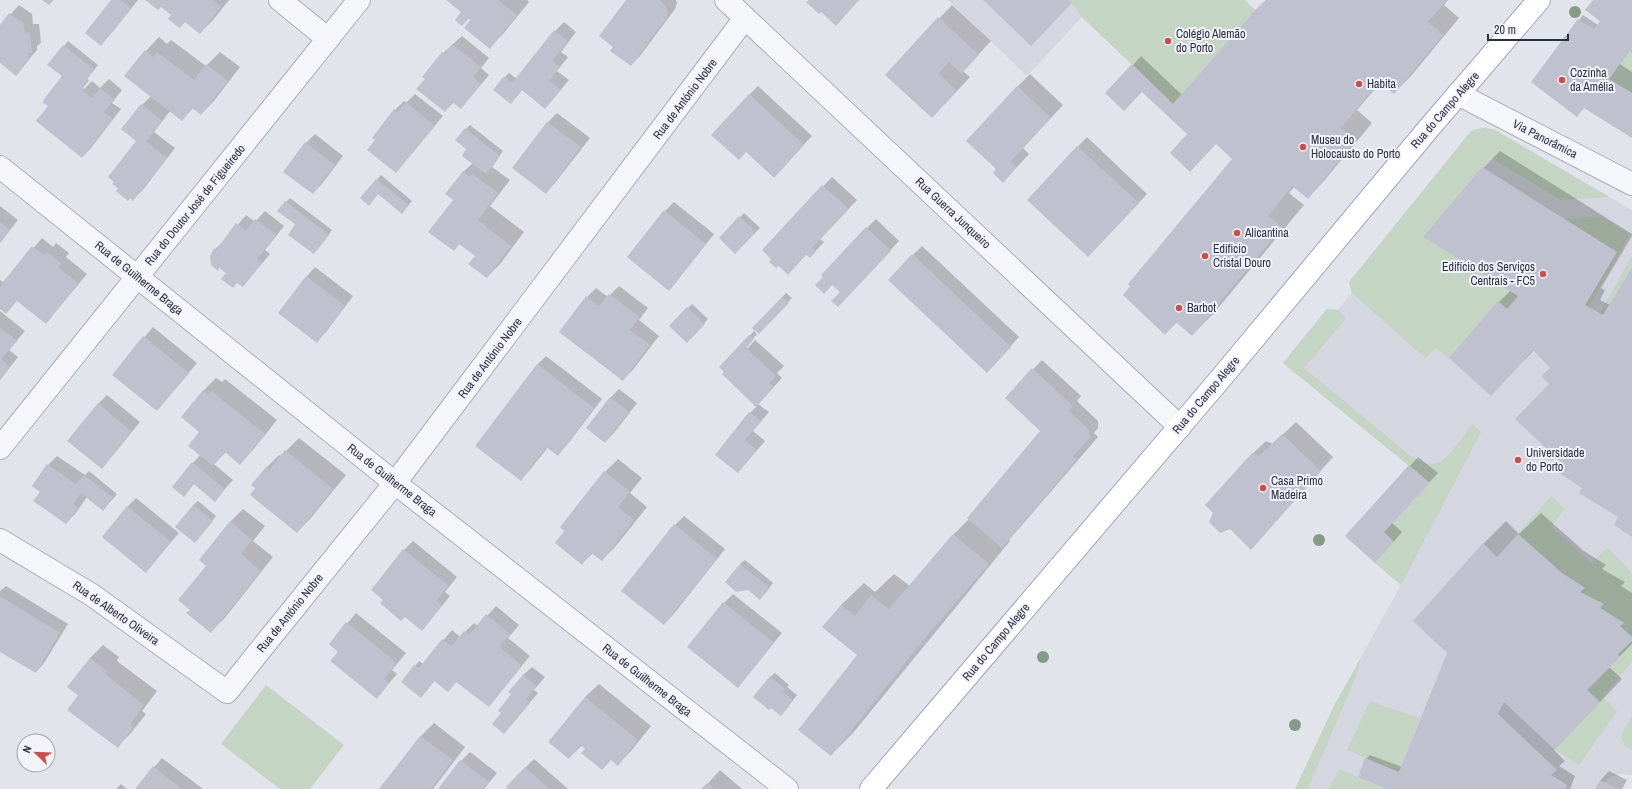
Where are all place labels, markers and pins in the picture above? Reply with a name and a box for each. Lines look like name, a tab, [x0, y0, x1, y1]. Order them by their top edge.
place label: Colégio Alemão do Porto	[1176, 26, 1245, 56]
marker: Colégio Alemão do Porto	[1163, 36, 1173, 46]
place label: Cozinha da Amélia	[1570, 65, 1614, 95]
marker: Cozinha da Amélia	[1557, 75, 1567, 85]
place label: Habita	[1367, 76, 1397, 92]
marker: Habita	[1354, 79, 1364, 89]
place label: Museu do Holocausto do Porto	[1311, 132, 1400, 162]
marker: Museu do Holocausto do Porto	[1298, 142, 1308, 152]
place label: Alicantina	[1244, 225, 1289, 241]
marker: Alicantina	[1232, 228, 1242, 238]
place label: Edificio Cristal Douro	[1213, 241, 1271, 271]
marker: Edificio Cristal Douro	[1200, 251, 1210, 261]
place label: Edifício dos Serviços Centrais - FC5	[1442, 259, 1536, 289]
marker: Edifício dos Serviços Centrais - FC5	[1538, 269, 1548, 279]
place label: Barbot	[1187, 300, 1216, 316]
marker: Barbot	[1174, 303, 1184, 313]
place label: Universidade do Porto	[1526, 445, 1585, 475]
marker: Universidade do Porto	[1513, 455, 1523, 465]
place label: Casa Primo Madeira	[1271, 473, 1323, 503]
marker: Casa Primo Madeira	[1258, 483, 1268, 493]

